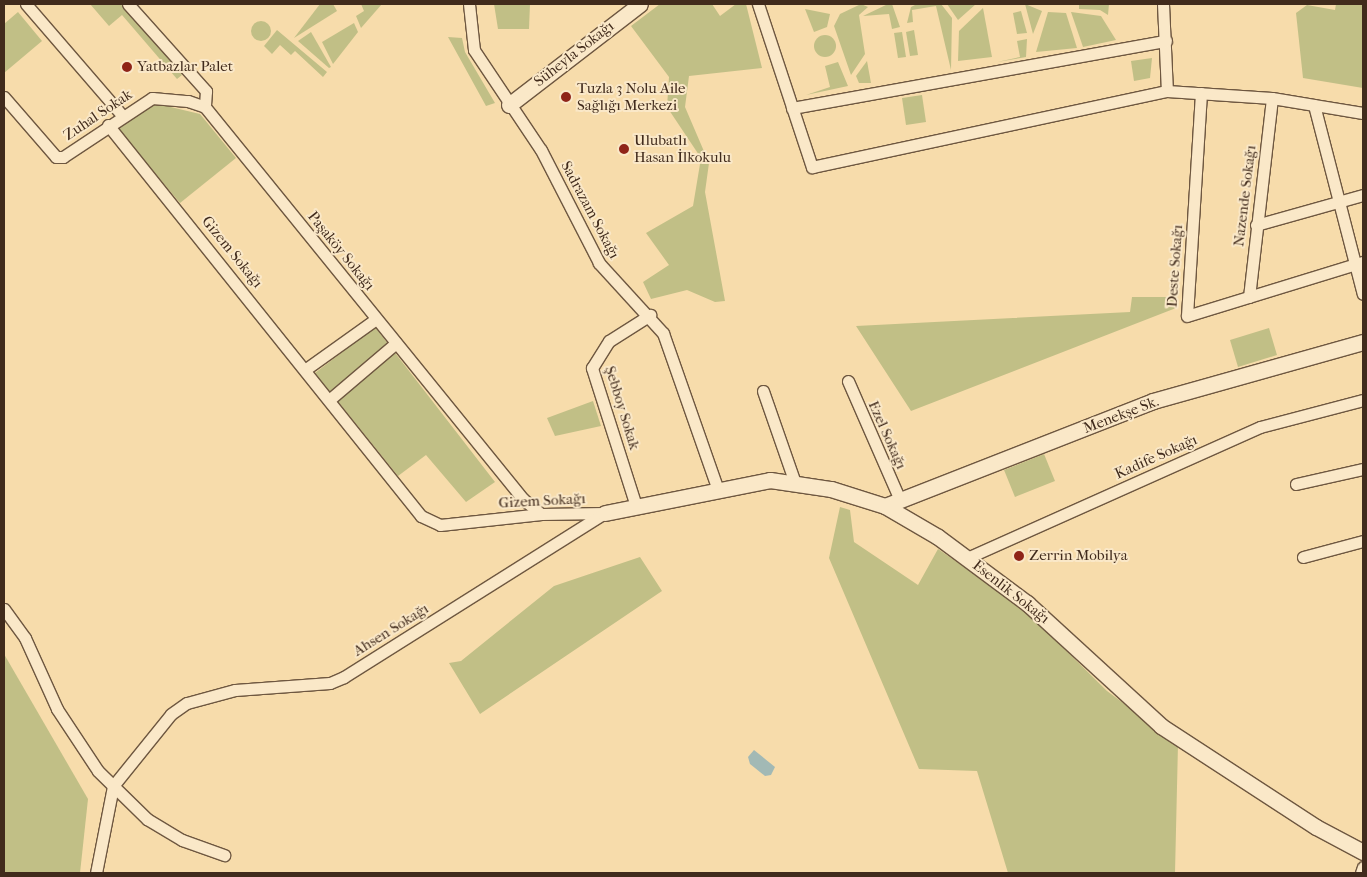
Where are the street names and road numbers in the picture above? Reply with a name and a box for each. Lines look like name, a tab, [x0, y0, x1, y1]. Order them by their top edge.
street label: Süheyla Sokağı	[531, 17, 617, 91]
street label: Zuhal Sokak	[60, 85, 136, 145]
street label: Nazende Sokağı	[1230, 144, 1260, 248]
street label: Sadrazam Sokağı	[557, 158, 623, 262]
street label: Paşaköy Sokağı	[304, 208, 378, 294]
street label: Gizem Sokağı	[198, 212, 266, 292]
street label: Deste Sokağı	[1163, 224, 1187, 308]
street label: Şebboy Sokak	[601, 364, 643, 452]
street label: Menekşe Sk.	[1081, 392, 1161, 438]
street label: Ezel Sokağı	[864, 398, 910, 472]
street label: Kadife Sokağı	[1112, 431, 1200, 483]
street label: Gizem Sokağı	[498, 490, 586, 512]
street label: Esenlik Sokağı	[969, 556, 1053, 628]
street label: Ahsen Sokağı	[350, 600, 432, 660]

